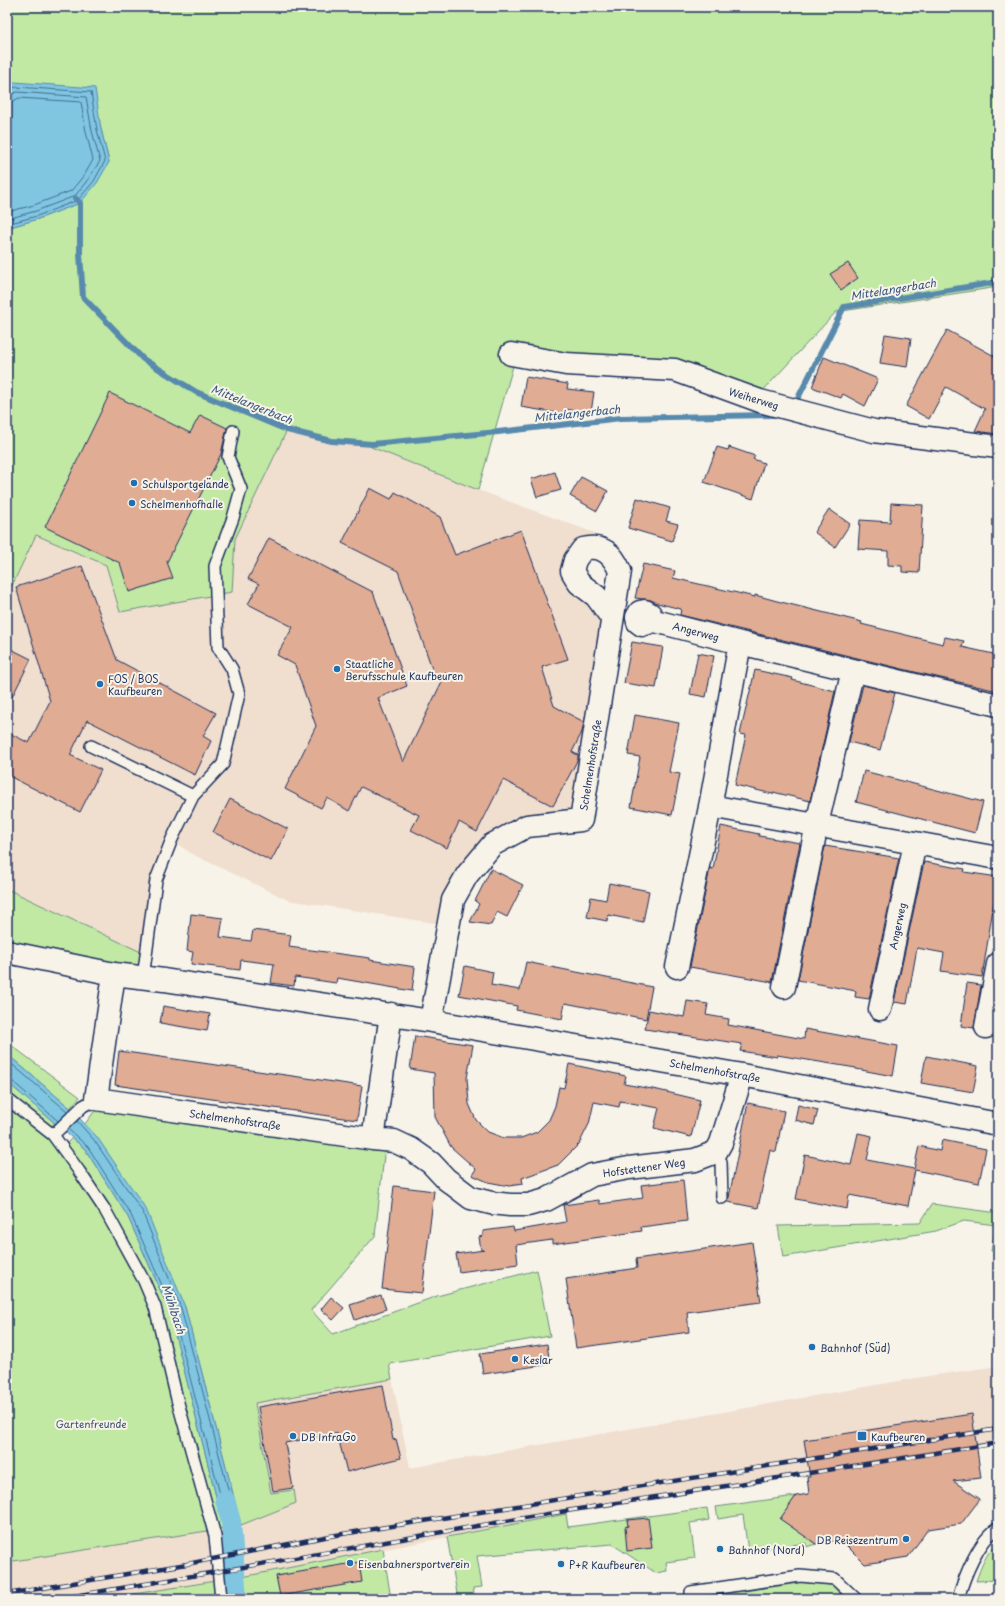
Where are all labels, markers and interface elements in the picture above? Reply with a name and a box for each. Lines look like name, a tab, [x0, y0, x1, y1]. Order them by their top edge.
water label: Mittelangerbach	[849, 274, 938, 304]
water label: Mittelangerbach	[209, 380, 296, 428]
street label: Weiherweg	[727, 383, 781, 413]
water label: Mittelangerbach	[533, 400, 621, 426]
place label: Schulsportgelände	[142, 476, 230, 491]
marker: Schulsportgelände	[129, 478, 139, 488]
place label: Schelmenhofhalle	[140, 496, 224, 511]
marker: Schelmenhofhalle	[127, 498, 137, 508]
street label: Angerweg	[671, 618, 721, 644]
place label: Staatliche Berufsschule Kaufbeuren	[345, 656, 463, 683]
marker: Staatliche Berufsschule Kaufbeuren	[332, 664, 342, 674]
place label: FOS / BOS Kaufbeuren	[108, 671, 162, 698]
marker: FOS / BOS Kaufbeuren	[95, 679, 105, 689]
street label: Schelmenhofstraße	[575, 718, 605, 812]
street label: Angerweg	[885, 901, 909, 951]
street label: Schelmenhofstraße	[668, 1055, 762, 1085]
street label: Schelmenhofstraße	[188, 1105, 282, 1133]
street label: Hofstettener Weg	[602, 1154, 686, 1180]
water label: Mühlbach	[158, 1282, 190, 1337]
place label: Bahnhof (Süd)	[820, 1340, 891, 1355]
marker: Bahnhof (Süd)	[807, 1342, 817, 1352]
place label: Keslar	[523, 1352, 553, 1367]
marker: Keslar	[510, 1354, 520, 1364]
park label: Gartenfreunde	[56, 1416, 126, 1431]
place label: DB InfraGo	[301, 1429, 357, 1444]
place label: Kaufbeuren	[871, 1429, 925, 1444]
marker: Kaufbeuren	[856, 1430, 868, 1442]
marker: DB InfraGo	[288, 1431, 298, 1441]
place label: DB Reisezentrum	[817, 1532, 898, 1547]
marker: DB Reisezentrum	[901, 1534, 911, 1544]
place label: Bahnhof (Nord)	[728, 1542, 805, 1557]
marker: Bahnhof (Nord)	[715, 1544, 725, 1554]
place label: Eisenbahnersportverein	[358, 1556, 469, 1571]
place label: P+R Kaufbeuren	[569, 1557, 646, 1572]
marker: Eisenbahnersportverein	[345, 1558, 355, 1568]
marker: P+R Kaufbeuren	[556, 1559, 566, 1569]

